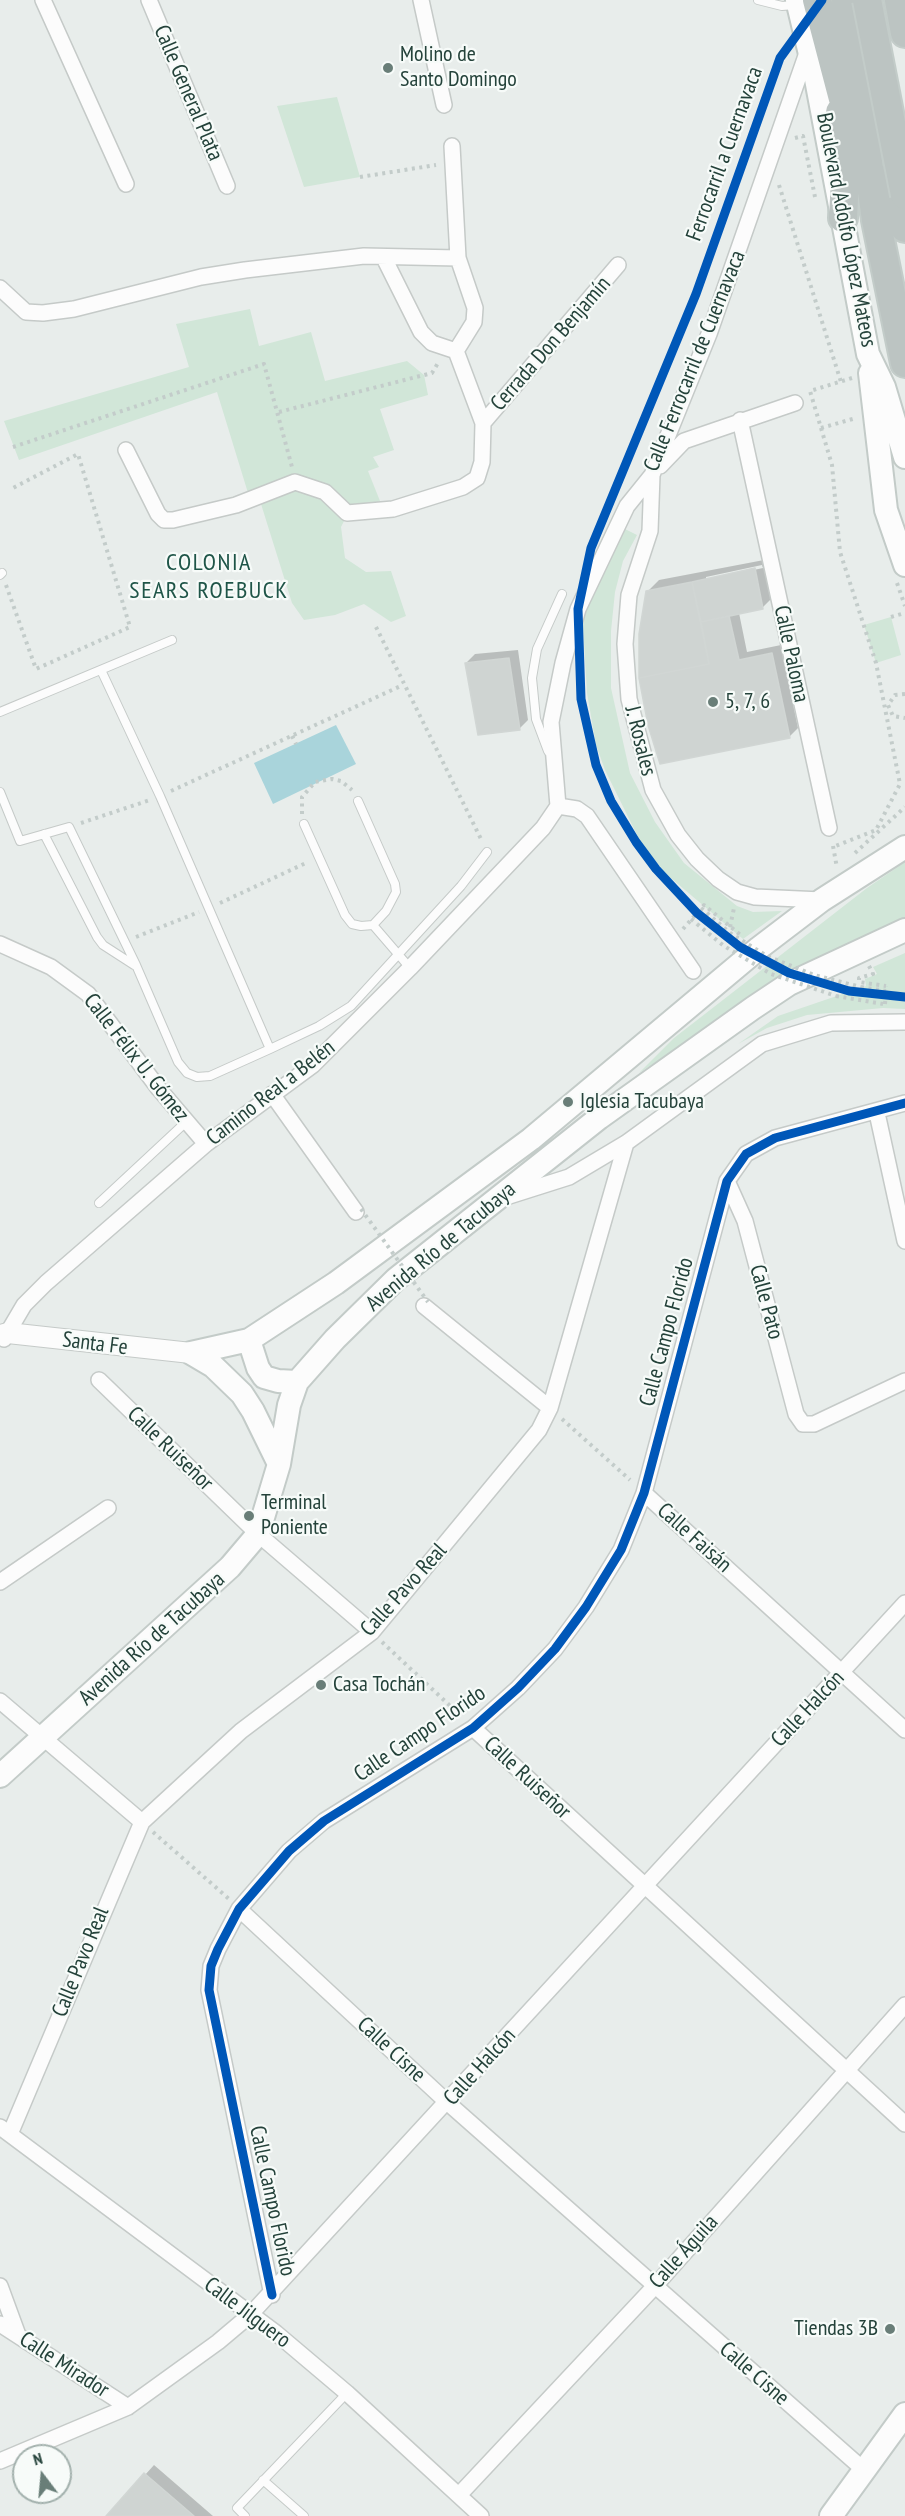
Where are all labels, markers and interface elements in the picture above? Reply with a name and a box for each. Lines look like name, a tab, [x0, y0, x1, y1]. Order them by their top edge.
street label: Calle General Plata	[148, 21, 228, 165]
place label: Molino de Santo Domingo	[400, 42, 517, 94]
marker: Molino de Santo Domingo	[381, 61, 395, 75]
street label: Ferrocarril a Cuernavaca	[681, 63, 769, 245]
street label: Boulevard Adolfo López Mateos	[810, 111, 882, 349]
street label: Calle Ferrocarril de Cuernavaca	[639, 247, 751, 475]
street label: Cerrada Don Benjamín	[486, 272, 616, 416]
district label: COLONIA SEARS ROEBUCK	[129, 549, 289, 605]
street label: Calle Paloma	[768, 603, 814, 705]
place label: 5, 7, 6	[725, 689, 770, 715]
marker: 5, 7, 6	[706, 695, 720, 709]
street label: J. Rosales	[619, 703, 661, 779]
street label: Calle Félix U. Gómez	[78, 988, 194, 1128]
street label: Camino Real a Belén	[202, 1035, 340, 1151]
place label: Iglesia Tacubaya	[580, 1089, 704, 1115]
marker: Iglesia Tacubaya	[561, 1095, 575, 1109]
street label: Avenida Río de Tacubaya	[361, 1177, 521, 1317]
street label: Calle Campo Florido	[634, 1255, 700, 1409]
street label: Calle Pato	[743, 1262, 789, 1342]
street label: Santa Fe	[61, 1327, 129, 1361]
street label: Calle Ruiseñor	[122, 1402, 218, 1496]
place label: Terminal Poniente	[261, 1490, 328, 1542]
street label: Calle Faisán	[651, 1498, 737, 1578]
marker: Terminal Poniente	[242, 1509, 256, 1523]
street label: Calle Pavo Real	[355, 1538, 453, 1642]
street label: Avenida Río de Tacubaya	[74, 1567, 230, 1711]
street label: Calle Halcón	[766, 1665, 850, 1753]
place label: Casa Tochán	[333, 1672, 426, 1698]
marker: Casa Tochán	[314, 1678, 328, 1692]
street label: Calle Campo Florido	[349, 1680, 491, 1788]
street label: Calle Ruiseñor	[478, 1731, 576, 1825]
street label: Calle Pavo Real	[47, 1903, 115, 2021]
street label: Calle Cisne	[351, 2012, 431, 2088]
street label: Calle Halcón	[438, 2023, 522, 2111]
street label: Calle Campo Florido	[243, 2124, 301, 2278]
street label: Calle Águila	[644, 2210, 724, 2294]
street label: Calle Jilguero	[199, 2272, 295, 2354]
place label: Tiendas 3B	[794, 2316, 878, 2342]
marker: Tiendas 3B	[883, 2322, 897, 2336]
street label: Calle Mirador	[14, 2326, 114, 2404]
street label: Calle Cisne	[714, 2337, 794, 2411]
north arrow	[12, 2444, 72, 2504]
text: N	[31, 2448, 44, 2469]

